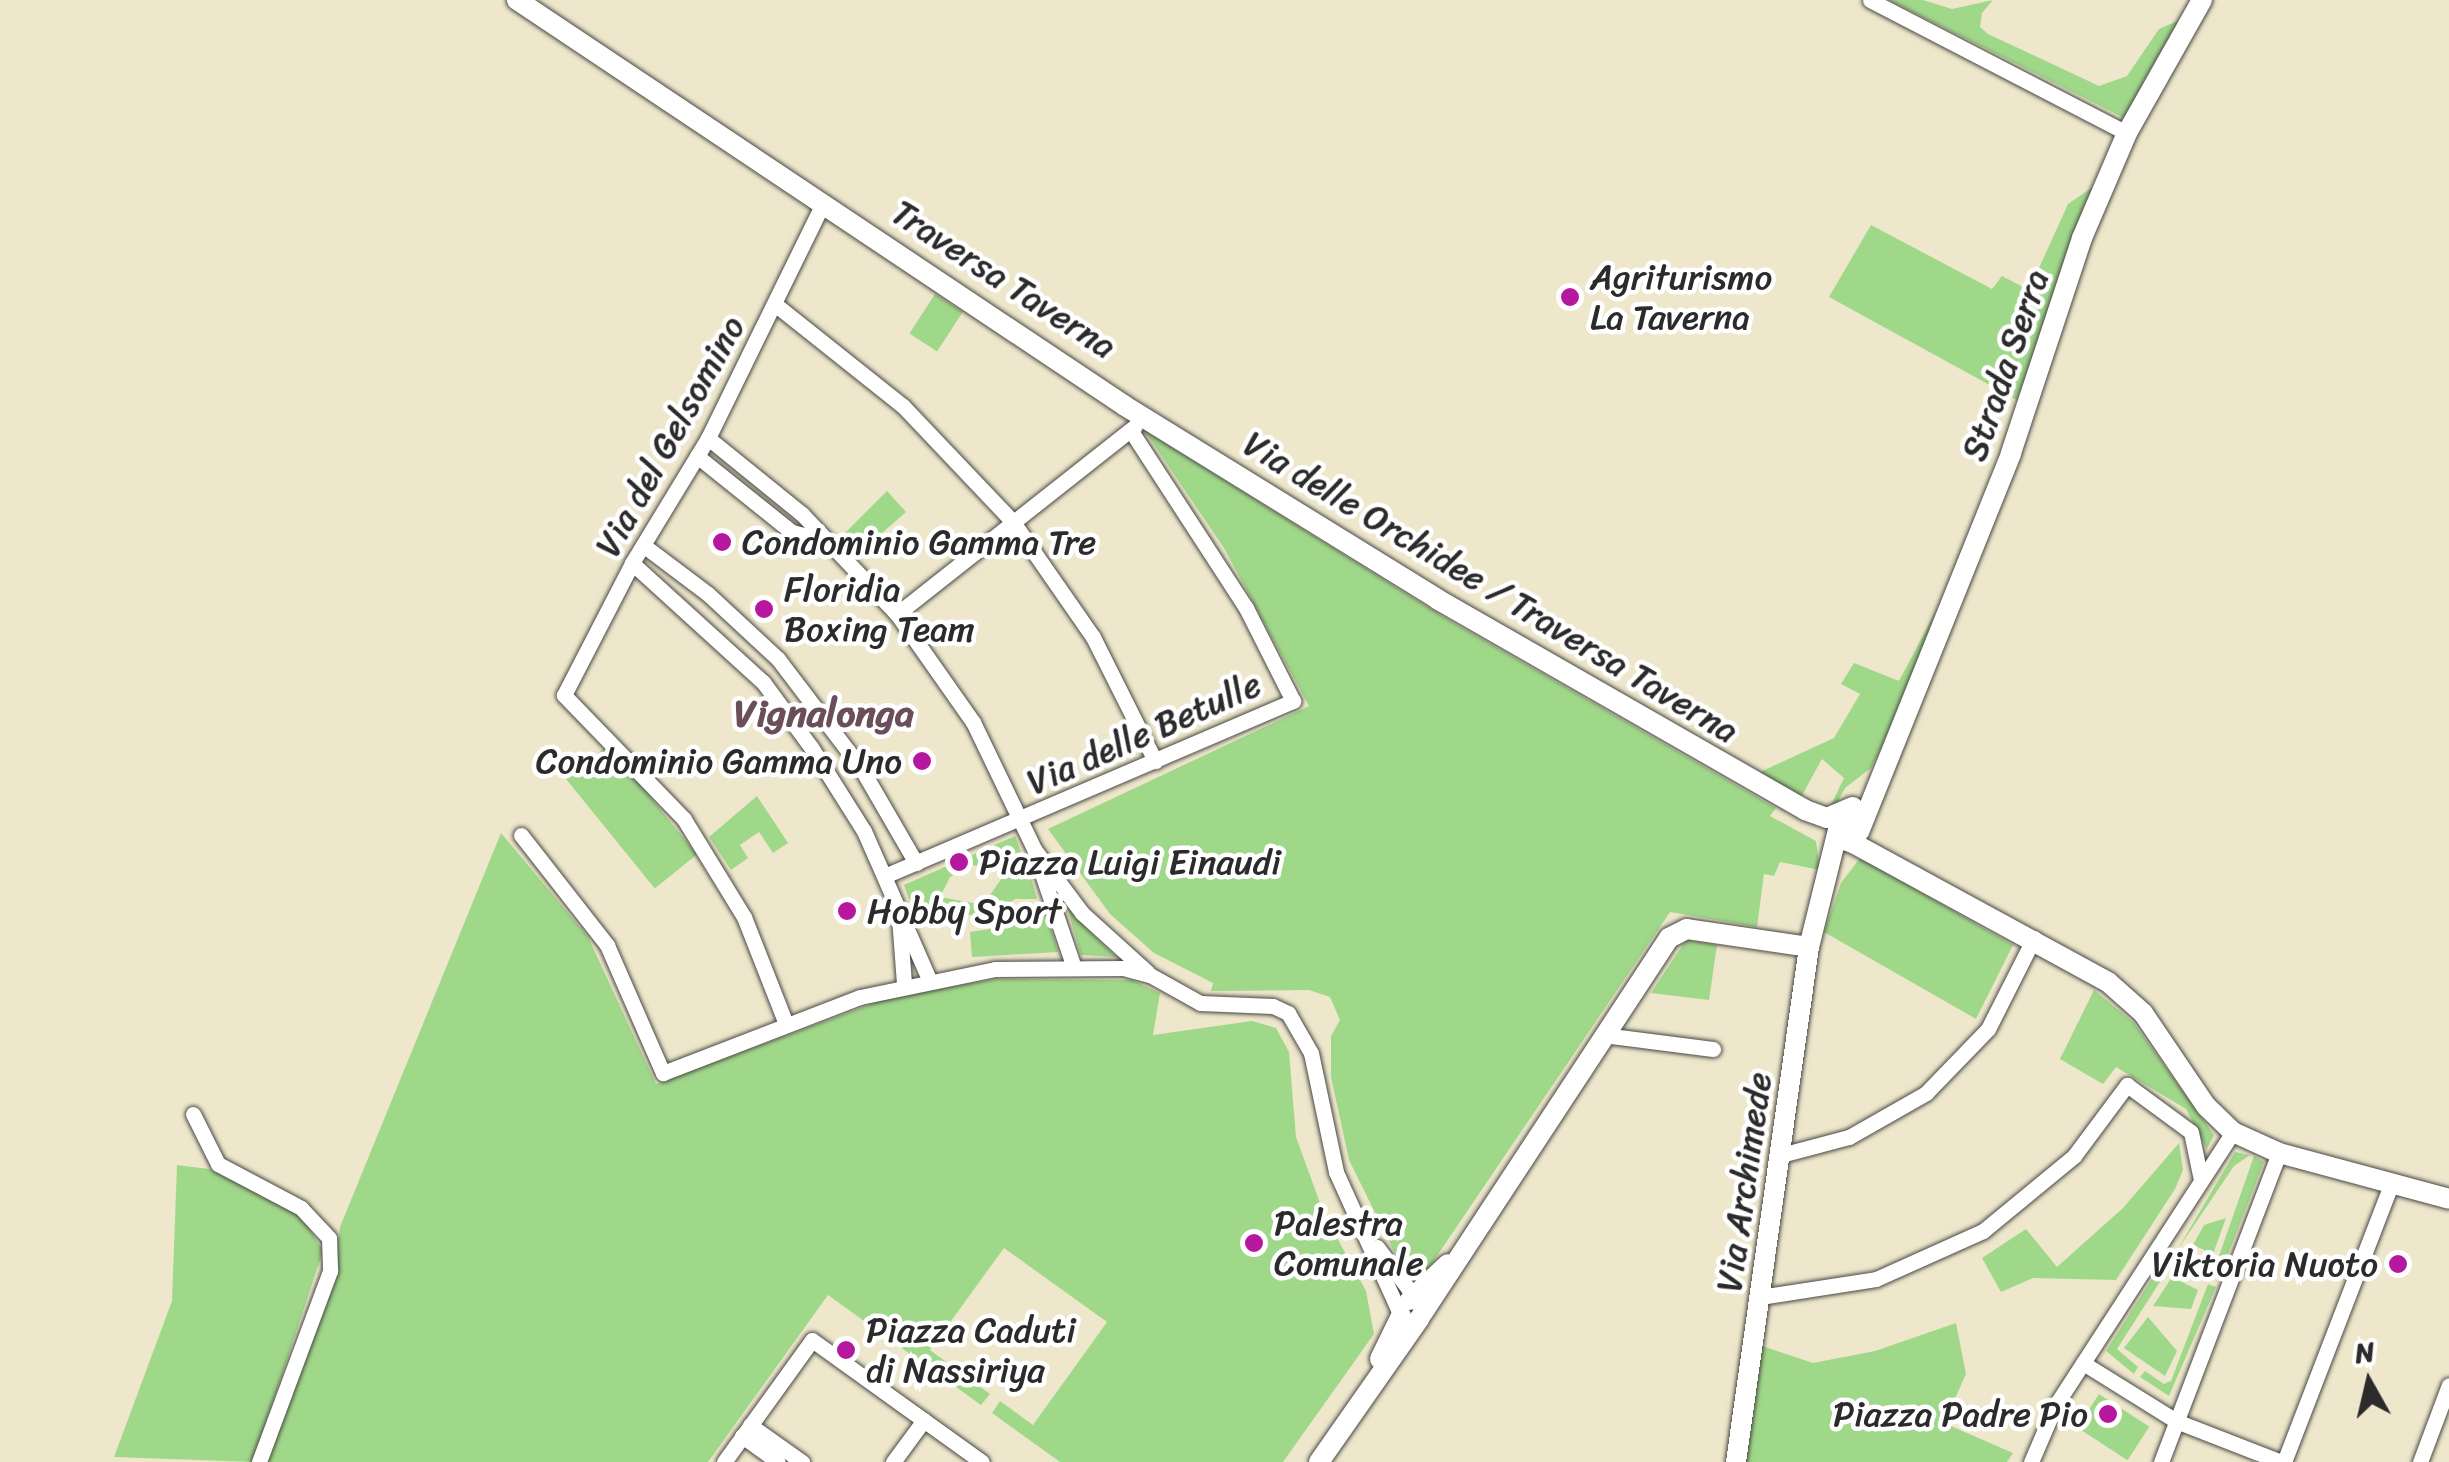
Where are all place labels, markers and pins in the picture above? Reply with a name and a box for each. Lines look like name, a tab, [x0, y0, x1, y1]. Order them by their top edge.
place label: Agriturismo La Taverna	[1590, 256, 1772, 338]
marker: Agriturismo La Taverna	[1559, 286, 1581, 308]
place label: Condominio Gamma Tre	[742, 521, 1097, 563]
marker: Condominio Gamma Tre	[711, 531, 733, 553]
place label: Floridia Boxing Team	[784, 568, 976, 650]
marker: Floridia Boxing Team	[753, 598, 775, 620]
place label: Condominio Gamma Uno	[536, 740, 902, 782]
marker: Condominio Gamma Uno	[911, 750, 933, 772]
place label: Piazza Luigi Einaudi	[979, 841, 1281, 883]
marker: Piazza Luigi Einaudi	[948, 851, 970, 873]
place label: Hobby Sport	[867, 890, 1061, 932]
marker: Hobby Sport	[836, 900, 858, 922]
place label: Palestra Comunale	[1274, 1202, 1424, 1284]
marker: Palestra Comunale	[1243, 1232, 1265, 1254]
place label: Viktoria Nuoto	[2152, 1243, 2378, 1285]
marker: Viktoria Nuoto	[2387, 1253, 2409, 1275]
place label: Piazza Caduti di Nassiriya	[866, 1309, 1076, 1391]
marker: Piazza Caduti di Nassiriya	[835, 1339, 857, 1361]
place label: Piazza Padre Pio	[1832, 1393, 2088, 1435]
marker: Piazza Padre Pio	[2097, 1403, 2119, 1425]

